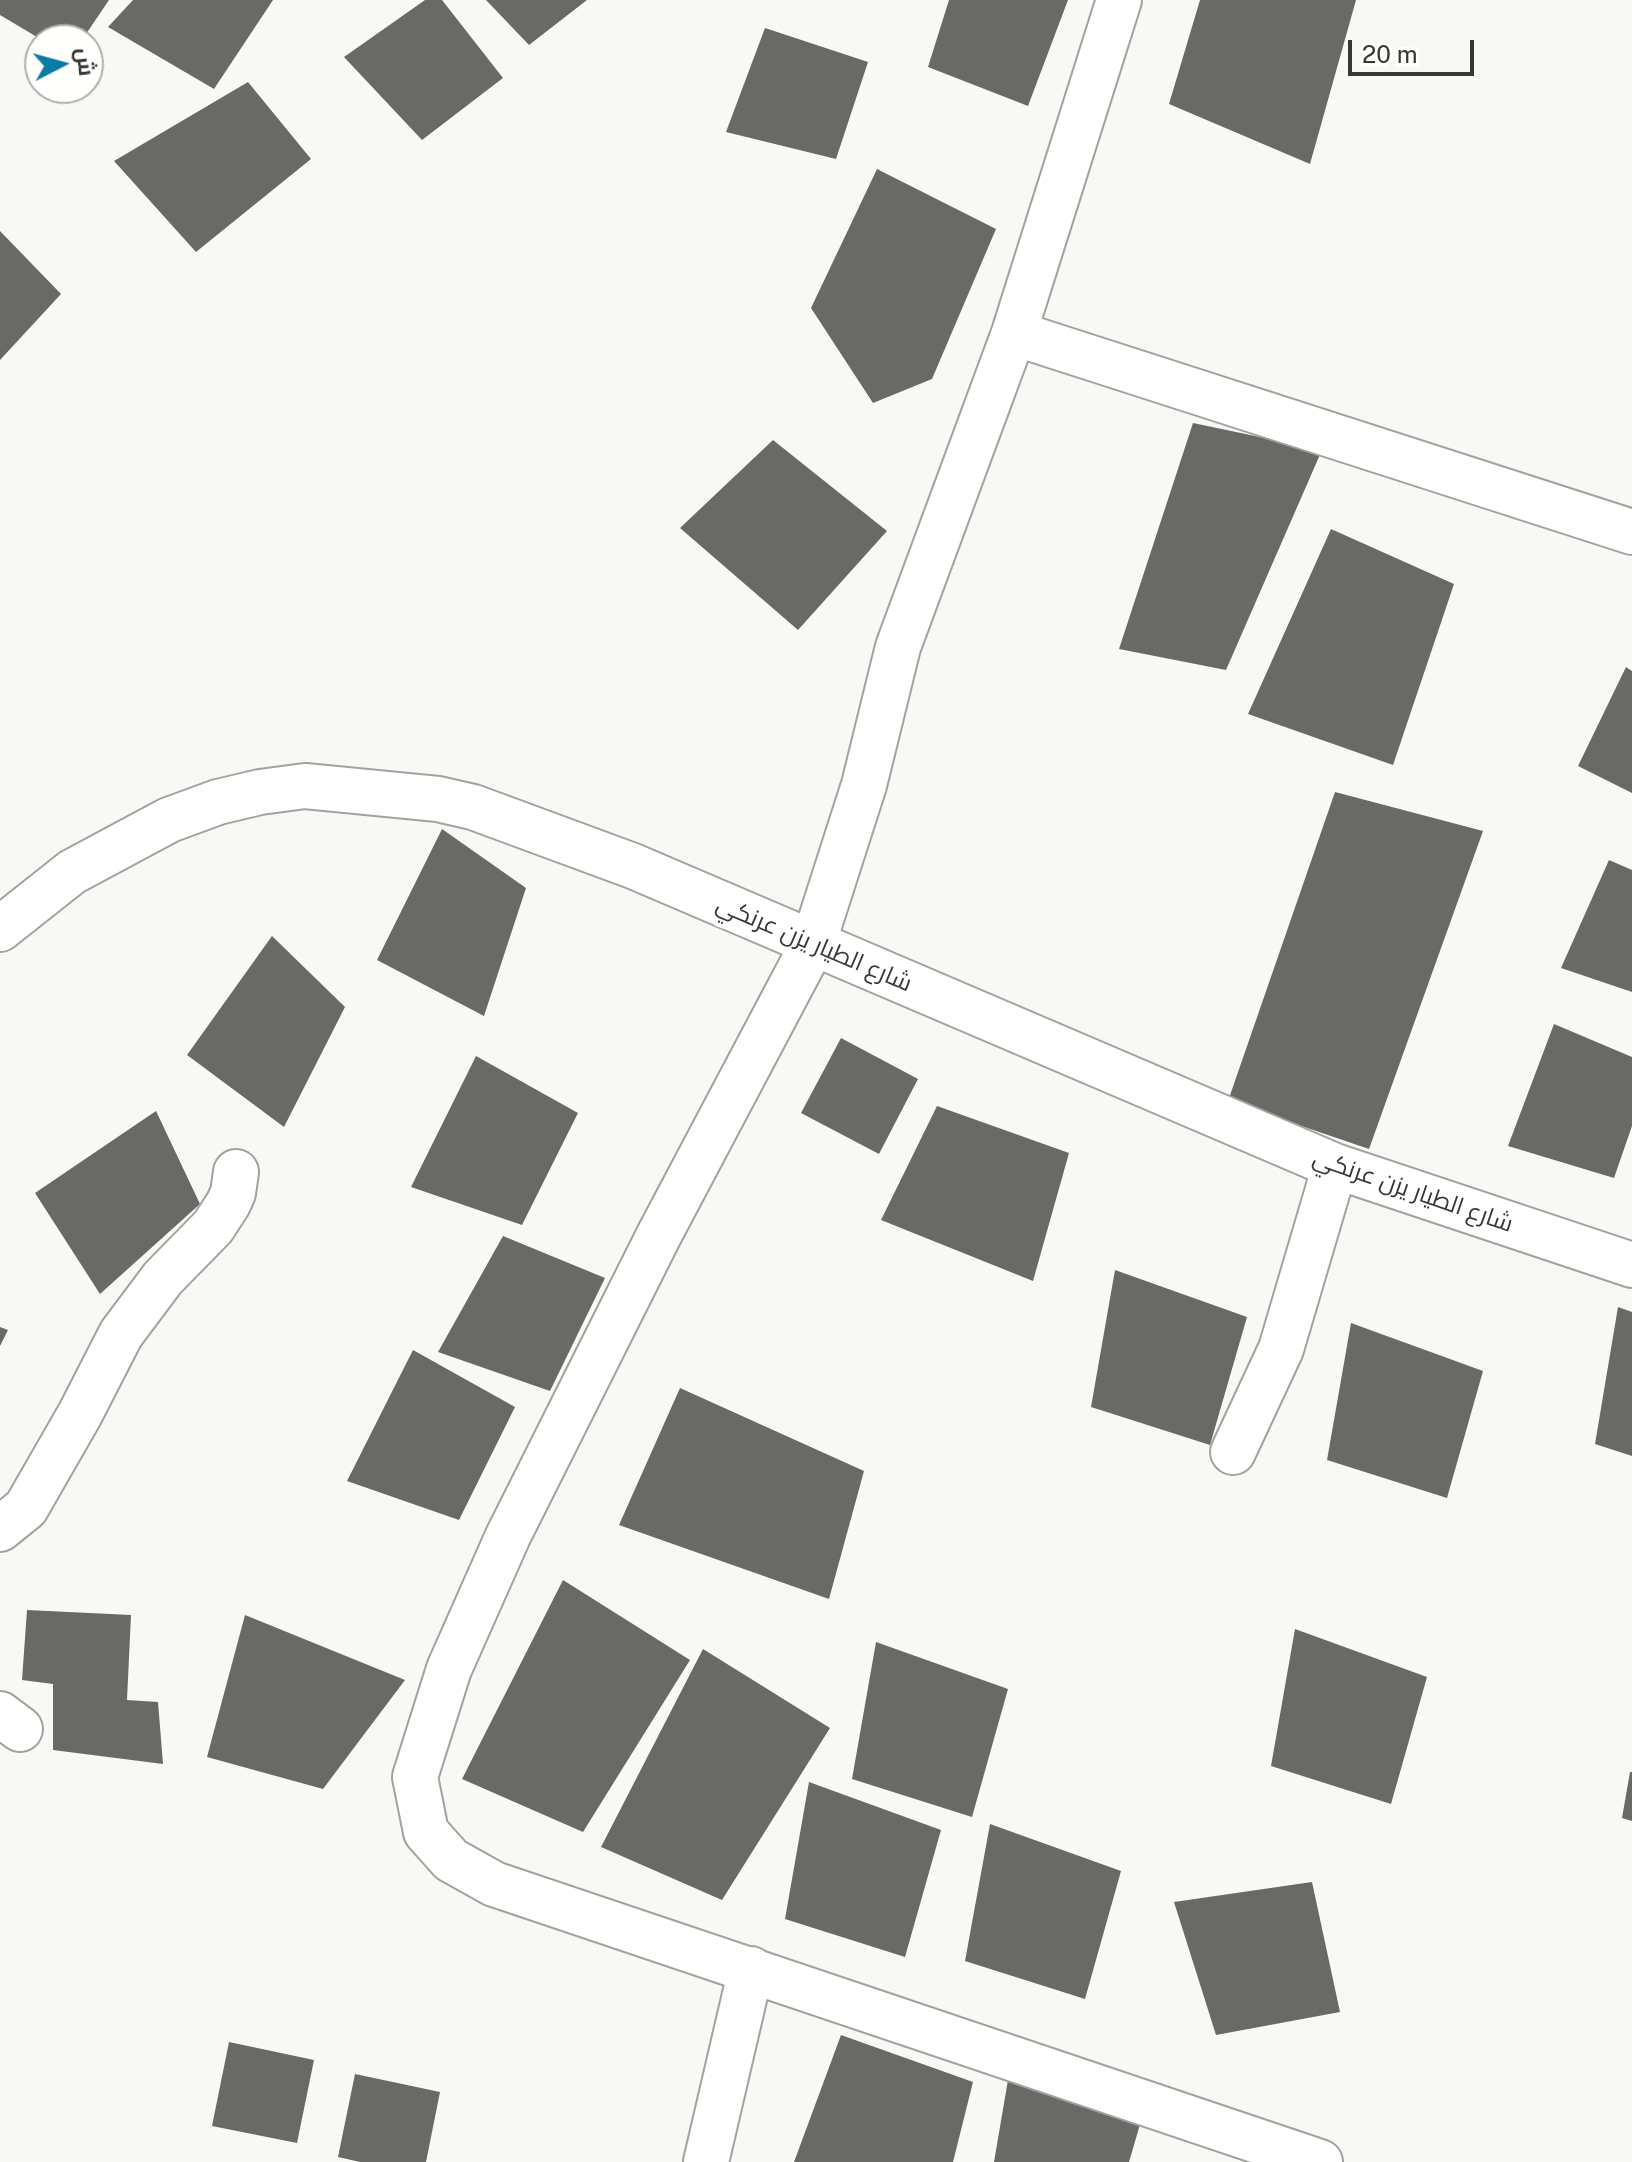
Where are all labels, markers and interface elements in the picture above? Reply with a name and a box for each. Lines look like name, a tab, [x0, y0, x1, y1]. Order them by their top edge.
north arrow	[24, 24, 104, 104]
scale bar	[1352, 24, 1478, 74]
text: 20 m	[1362, 40, 1418, 68]
text: ش	[71, 46, 100, 77]
street label: شارع الطيار يزن عرنكي	[712, 890, 916, 998]
street label: شارع الطيار يزن عرنكي	[1309, 1143, 1517, 1239]

